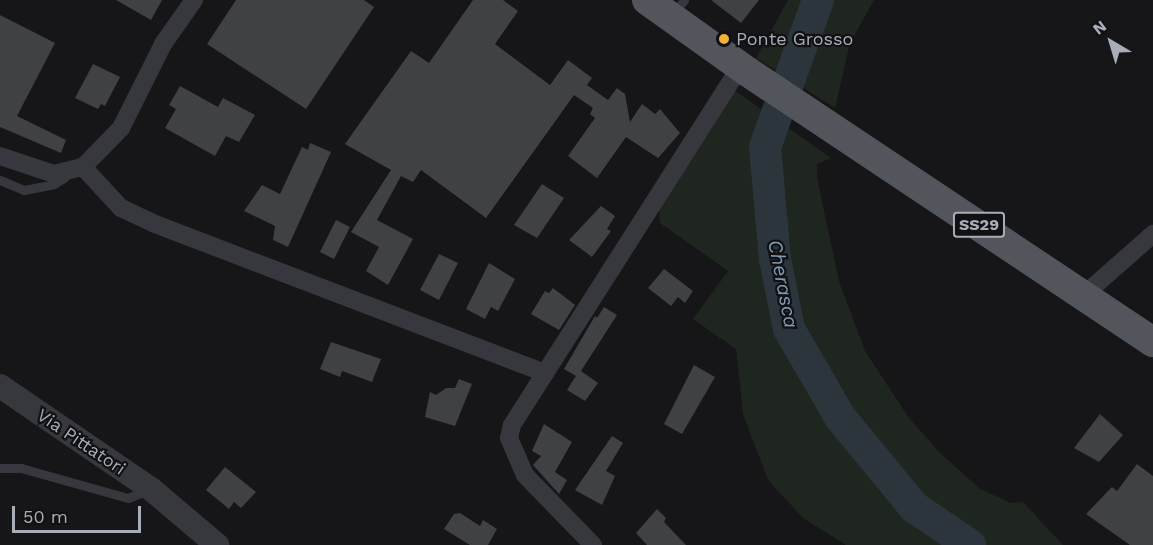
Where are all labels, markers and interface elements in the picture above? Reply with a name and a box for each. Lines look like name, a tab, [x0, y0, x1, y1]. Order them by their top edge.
north arrow	[1081, 12, 1141, 72]
text: N	[1089, 16, 1110, 39]
place label: Ponte Grosso	[736, 28, 853, 50]
marker: Ponte Grosso	[717, 32, 731, 46]
road number: SS29	[952, 212, 1006, 238]
water label: Cherasca	[763, 238, 803, 330]
street label: Via Pittatori	[32, 404, 130, 480]
scale bar	[15, 494, 144, 532]
text: 50 m	[23, 506, 68, 527]

